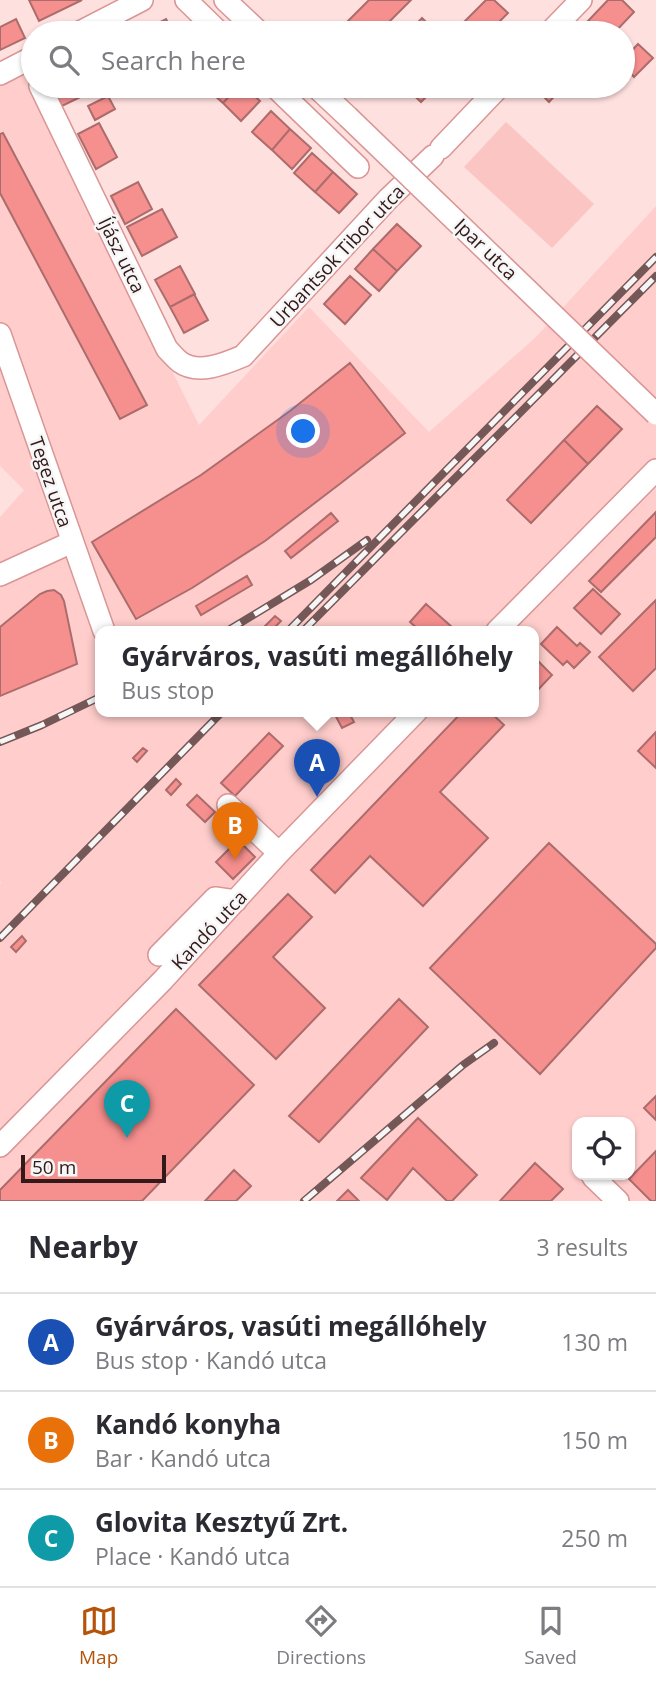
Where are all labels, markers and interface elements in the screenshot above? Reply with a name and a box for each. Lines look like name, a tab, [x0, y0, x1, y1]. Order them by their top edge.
search box	[21, 21, 635, 98]
icon: search	[45, 41, 83, 79]
text: Search here	[101, 42, 246, 78]
street label: Urbantsok Tibor utca	[264, 179, 410, 333]
street label: Ipar utca	[449, 212, 523, 286]
street label: Íjász utca	[92, 213, 152, 297]
your location	[286, 414, 320, 448]
street label: Tegez utca	[23, 433, 79, 531]
popup	[95, 626, 539, 717]
text: Gyárváros, vasúti megállóhely	[121, 638, 513, 674]
text: Bus stop	[121, 674, 214, 706]
pin: A	[294, 739, 340, 797]
pin: B	[212, 802, 258, 860]
street label: Kandó utca	[165, 885, 253, 975]
pin: C	[104, 1080, 150, 1138]
map controls	[572, 1117, 635, 1180]
button: locate	[572, 1117, 635, 1180]
scale bar	[21, 1152, 166, 1184]
text: 50 m	[32, 1154, 76, 1180]
text: Nearby	[28, 1226, 138, 1267]
text: 3 results	[537, 1231, 628, 1263]
text: Gyárváros, vasúti megállóhely	[95, 1308, 487, 1344]
text: A	[43, 1326, 59, 1358]
text: 130 m	[561, 1326, 628, 1358]
text: Bus stop · Kandó utca	[95, 1344, 327, 1376]
text: Kandó konyha	[95, 1406, 281, 1442]
text: B	[43, 1424, 59, 1456]
text: 150 m	[561, 1424, 628, 1456]
text: Bar · Kandó utca	[95, 1442, 271, 1474]
text: Glovita Kesztyű Zrt.	[95, 1504, 348, 1540]
text: C	[44, 1522, 58, 1554]
text: 250 m	[561, 1522, 628, 1554]
text: Place · Kandó utca	[95, 1540, 290, 1572]
tab: Map	[79, 1602, 118, 1670]
tab: Directions	[276, 1602, 366, 1670]
tab: Saved	[524, 1602, 577, 1670]

